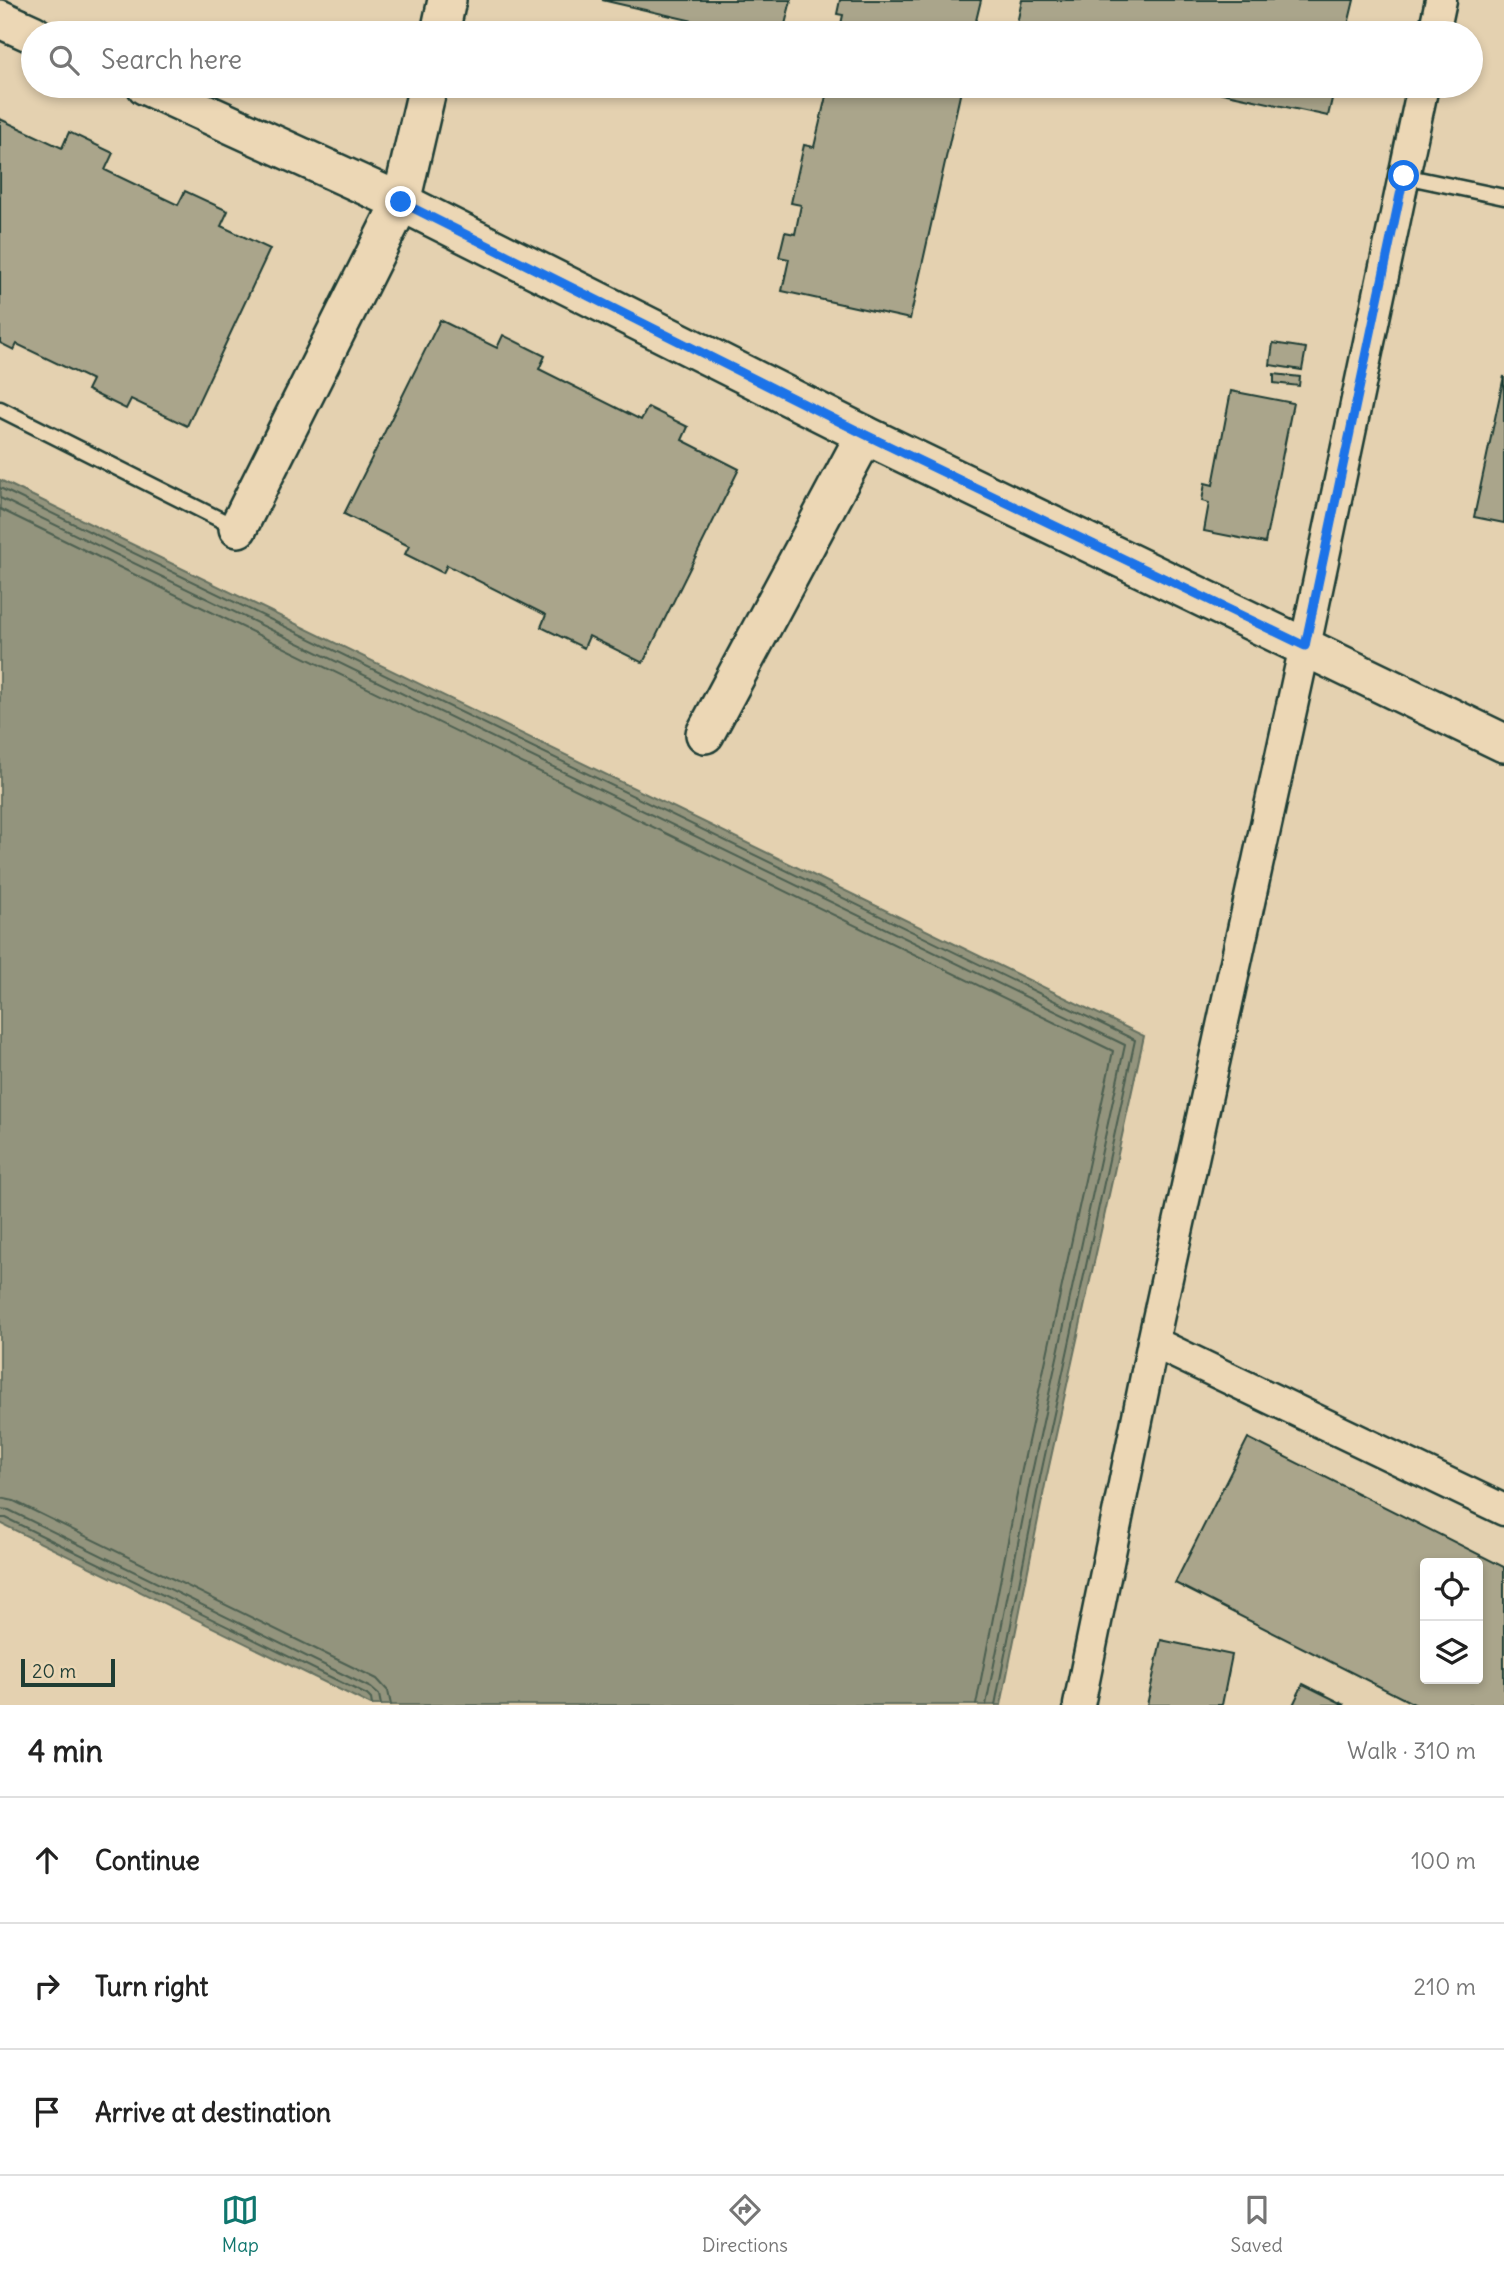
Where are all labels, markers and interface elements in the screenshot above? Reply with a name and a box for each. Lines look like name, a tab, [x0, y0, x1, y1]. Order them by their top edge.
search box	[21, 21, 1483, 98]
icon: search	[45, 41, 83, 79]
text: Search here	[101, 43, 242, 76]
route start	[1388, 160, 1419, 191]
route end	[385, 186, 416, 217]
map controls	[1420, 1558, 1483, 1684]
button: locate	[1420, 1558, 1483, 1621]
button: layers	[1420, 1621, 1483, 1684]
scale bar	[21, 1656, 116, 1688]
text: 20 m	[32, 1659, 76, 1683]
text: 4 min	[28, 1732, 103, 1770]
text: Walk · 310 m	[1347, 1736, 1476, 1765]
icon: ahead	[28, 1841, 66, 1879]
text: Continue	[95, 1844, 200, 1877]
text: 100 m	[1411, 1846, 1476, 1875]
icon: right	[28, 1967, 66, 2005]
text: Turn right	[95, 1970, 208, 2003]
text: 210 m	[1413, 1972, 1476, 2001]
icon: arrive	[28, 2093, 66, 2131]
text: Arrive at destination	[95, 2096, 331, 2129]
tab: Map	[221, 2191, 259, 2257]
tab: Directions	[702, 2191, 788, 2257]
tab: Saved	[1231, 2191, 1283, 2257]

